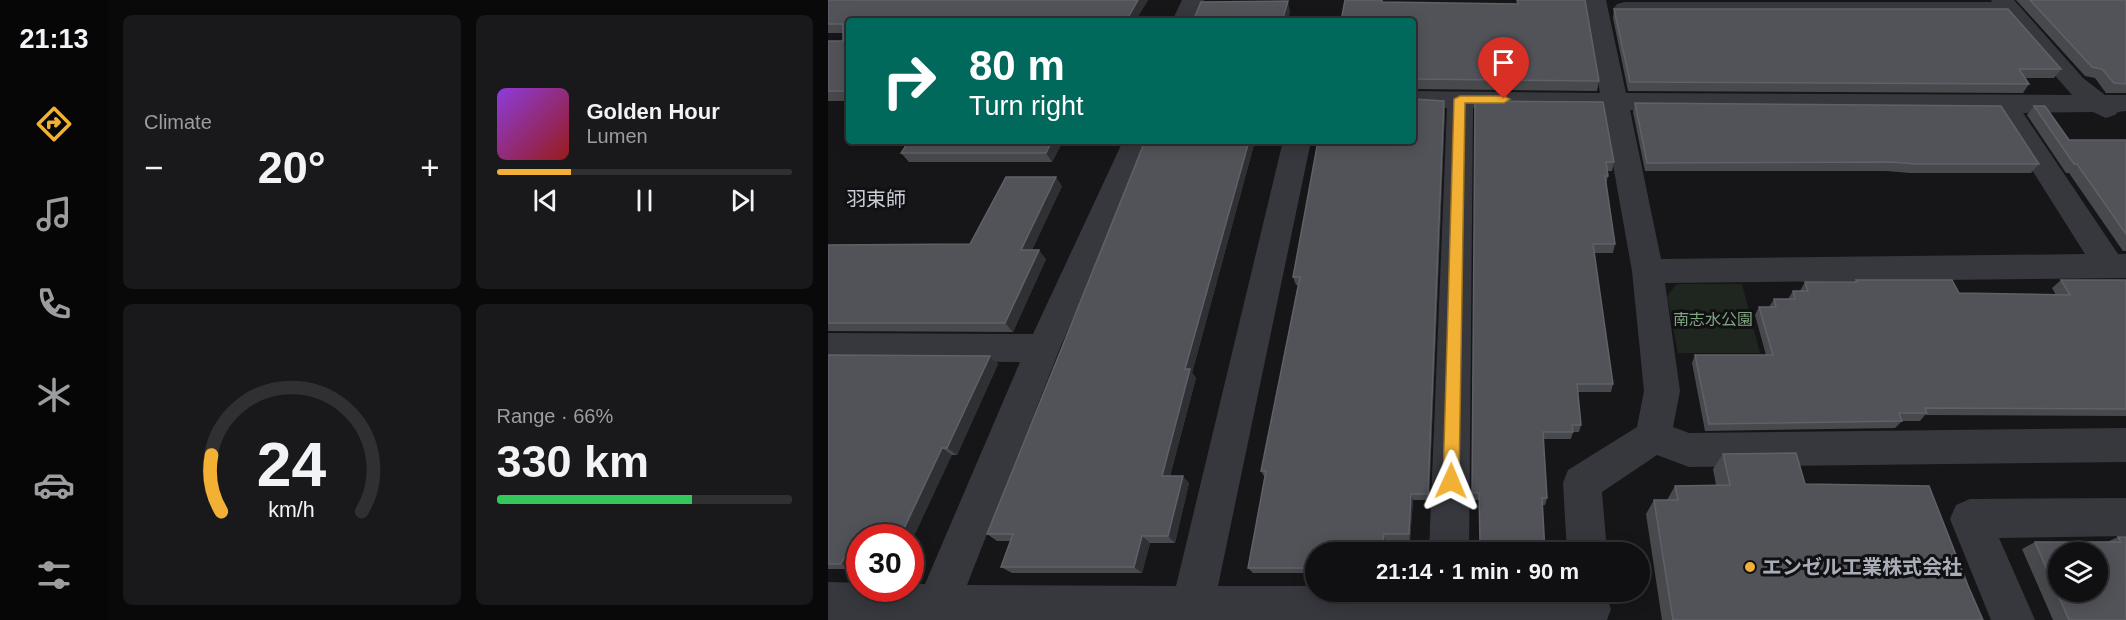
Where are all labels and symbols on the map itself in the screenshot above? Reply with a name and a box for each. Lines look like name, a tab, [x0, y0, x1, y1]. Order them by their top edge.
pin	[1478, 37, 1529, 99]
district label: 羽束師	[846, 188, 906, 210]
park label: 南志水公園	[1673, 311, 1753, 328]
position arrow	[1419, 449, 1483, 513]
speed limit sign: 30	[846, 524, 924, 602]
place label: エンゼル工業株式会社	[1762, 556, 1962, 578]
marker: エンゼル工業株式会社	[1743, 560, 1757, 574]

